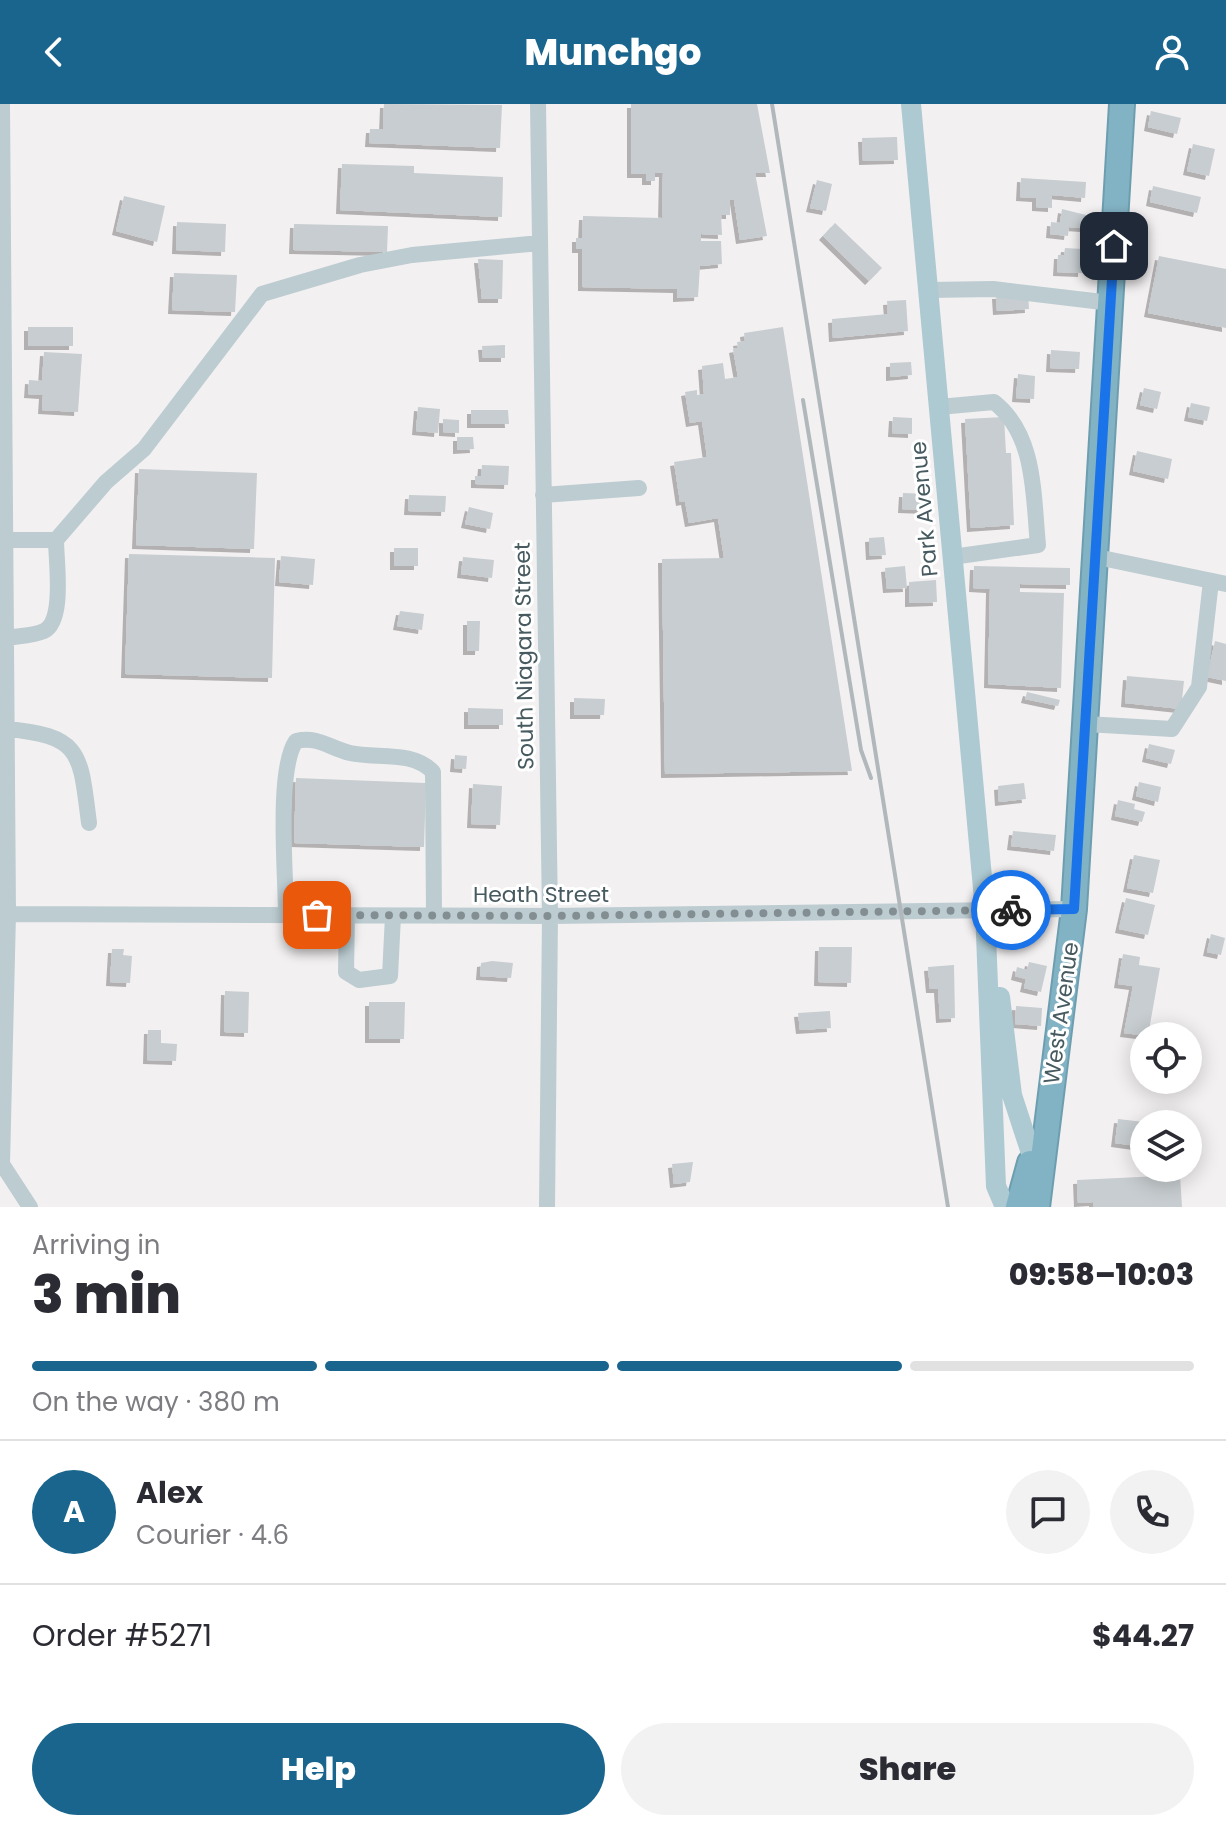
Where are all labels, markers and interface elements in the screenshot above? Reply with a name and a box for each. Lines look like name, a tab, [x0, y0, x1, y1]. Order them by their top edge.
text: Munchgo	[525, 27, 701, 78]
icon: back	[32, 30, 76, 74]
icon: person	[1150, 30, 1194, 74]
pin	[1080, 212, 1148, 280]
icon: home	[1092, 224, 1136, 268]
street label: Park Avenue	[903, 440, 945, 578]
street label: South Niagara Street	[507, 542, 541, 770]
courier	[971, 870, 1051, 950]
street label: Heath Street	[473, 879, 609, 910]
pin	[283, 881, 351, 949]
icon: bike	[989, 888, 1033, 932]
icon: bag	[295, 893, 339, 937]
street label: West Avenue	[1036, 940, 1086, 1086]
map controls	[1130, 1022, 1202, 1182]
button: locate	[1130, 1022, 1202, 1094]
button: layers	[1130, 1110, 1202, 1182]
text: Arriving in	[32, 1227, 161, 1263]
text: 09:58–10:03	[1009, 1253, 1194, 1296]
text: 3 min	[32, 1258, 181, 1331]
text: On the way · 380 m	[32, 1384, 280, 1420]
button: chat	[1006, 1470, 1090, 1554]
button: phone	[1110, 1470, 1194, 1554]
text: Alex	[136, 1471, 203, 1514]
text: A	[63, 1490, 85, 1533]
text: Courier · 4.6	[136, 1517, 289, 1553]
text: Order #5271	[32, 1614, 212, 1657]
text: $44.27	[1092, 1614, 1194, 1657]
button: Help	[32, 1723, 605, 1815]
button: Share	[621, 1723, 1194, 1815]

